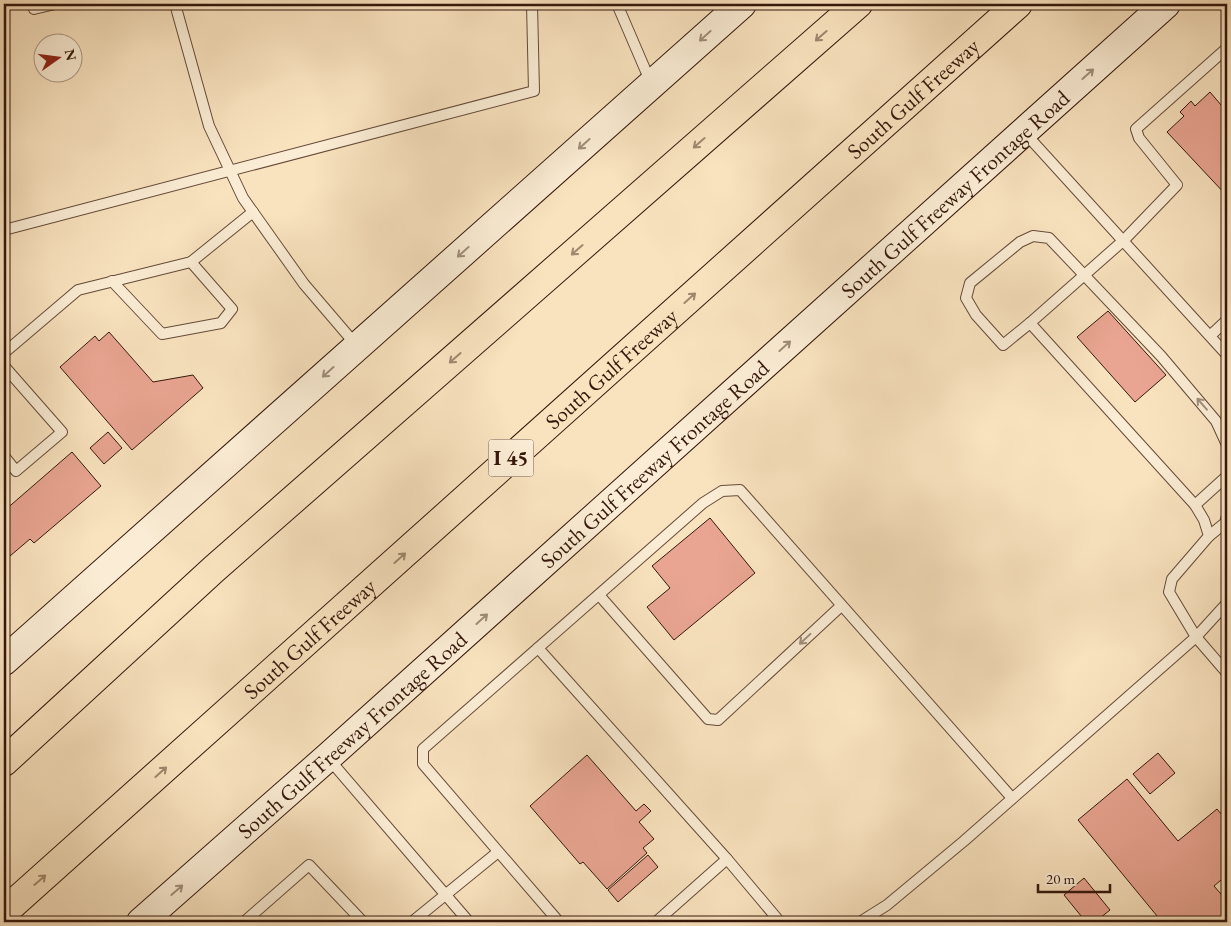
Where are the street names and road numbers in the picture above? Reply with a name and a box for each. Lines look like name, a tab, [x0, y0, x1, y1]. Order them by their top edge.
street label: South Gulf Freeway	[841, 31, 986, 165]
street label: South Gulf Freeway Frontage Road	[834, 83, 1076, 305]
street label: South Gulf Freeway	[539, 302, 684, 436]
street label: South Gulf Freeway Frontage Road	[534, 353, 776, 575]
road number: I 45	[488, 439, 534, 476]
street label: South Gulf Freeway	[237, 572, 382, 706]
street label: South Gulf Freeway Frontage Road	[231, 625, 474, 845]

